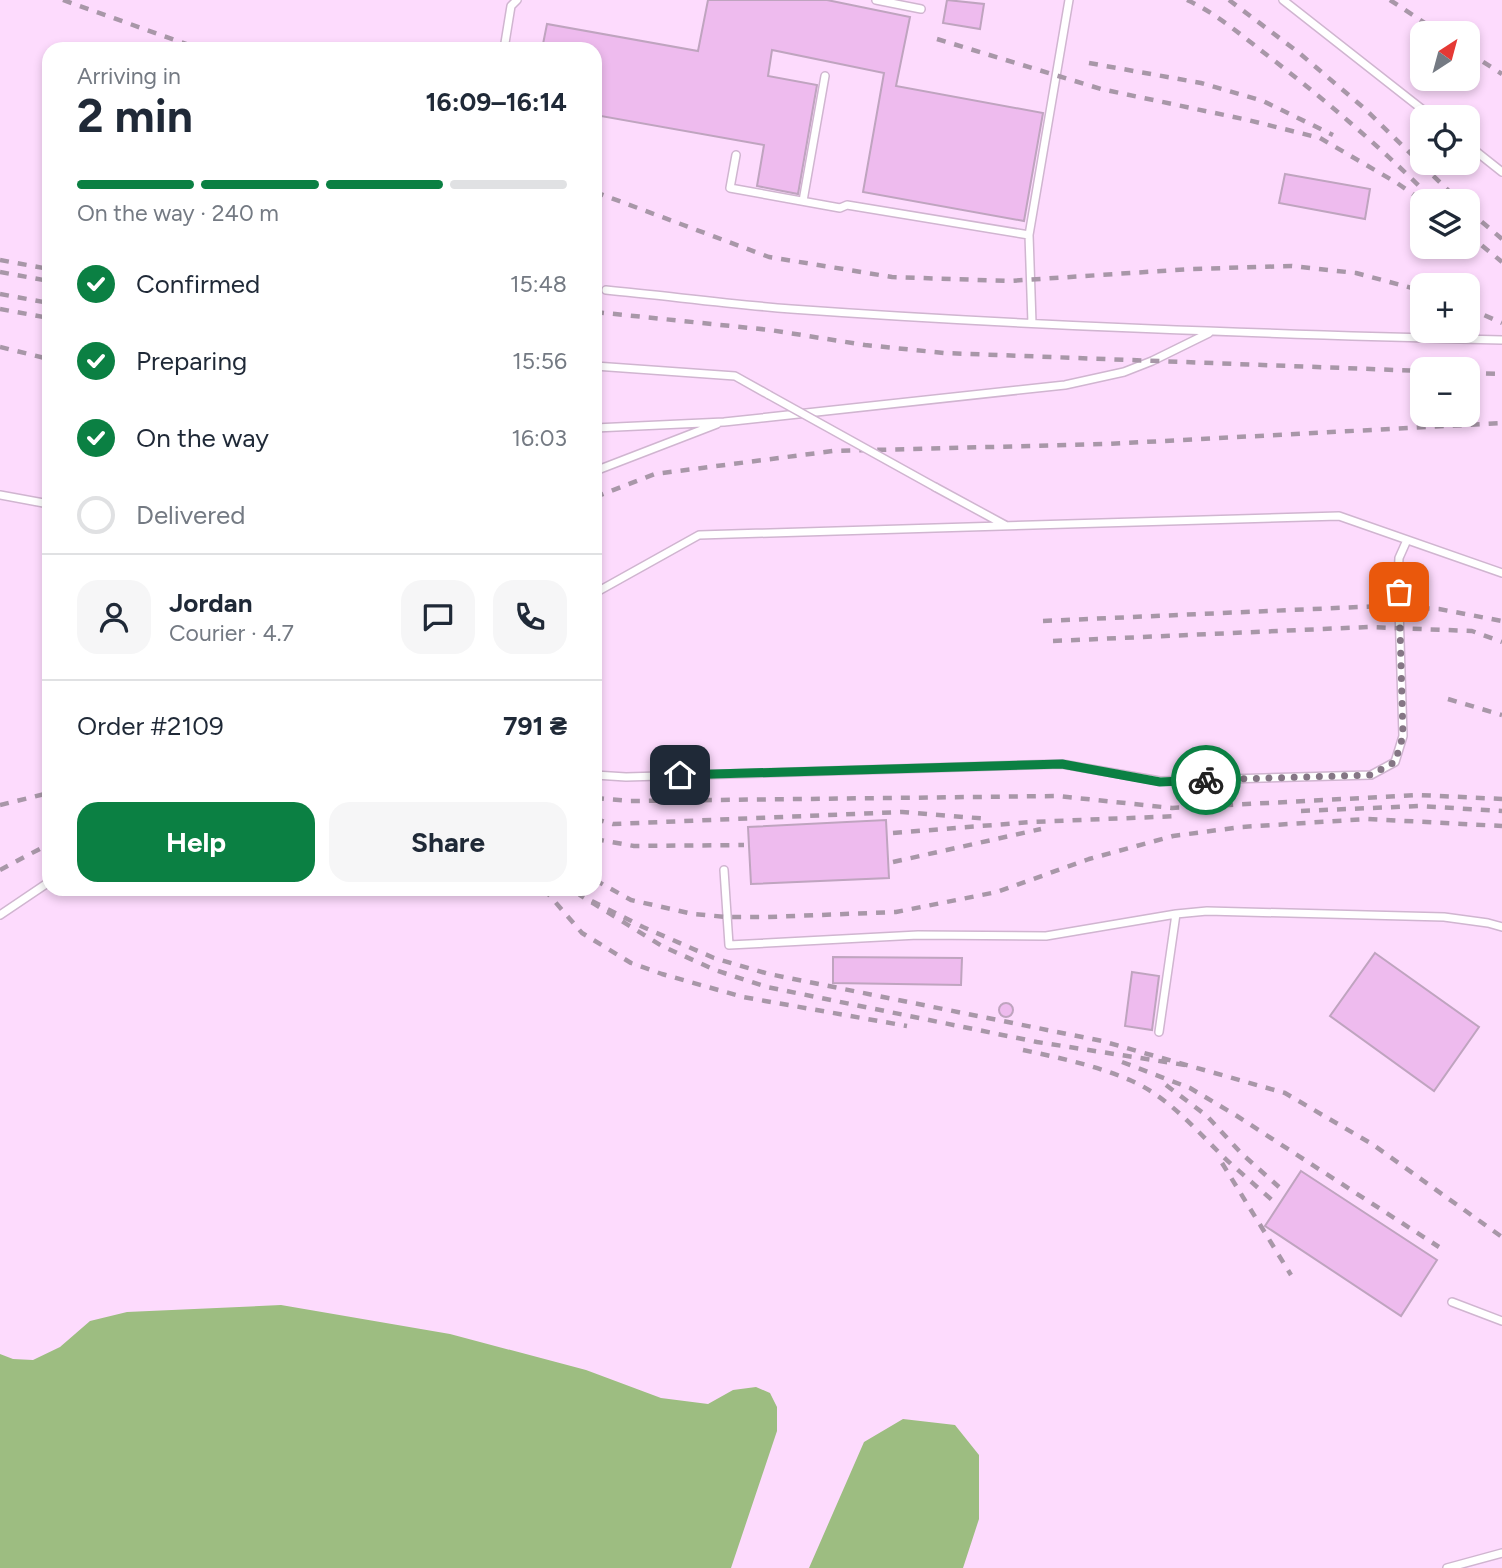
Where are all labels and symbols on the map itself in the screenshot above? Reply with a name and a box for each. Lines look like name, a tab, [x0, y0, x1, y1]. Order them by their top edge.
north arrow	[1410, 21, 1480, 91]
pin	[1369, 562, 1429, 622]
pin	[650, 745, 710, 805]
courier	[1171, 745, 1241, 815]

